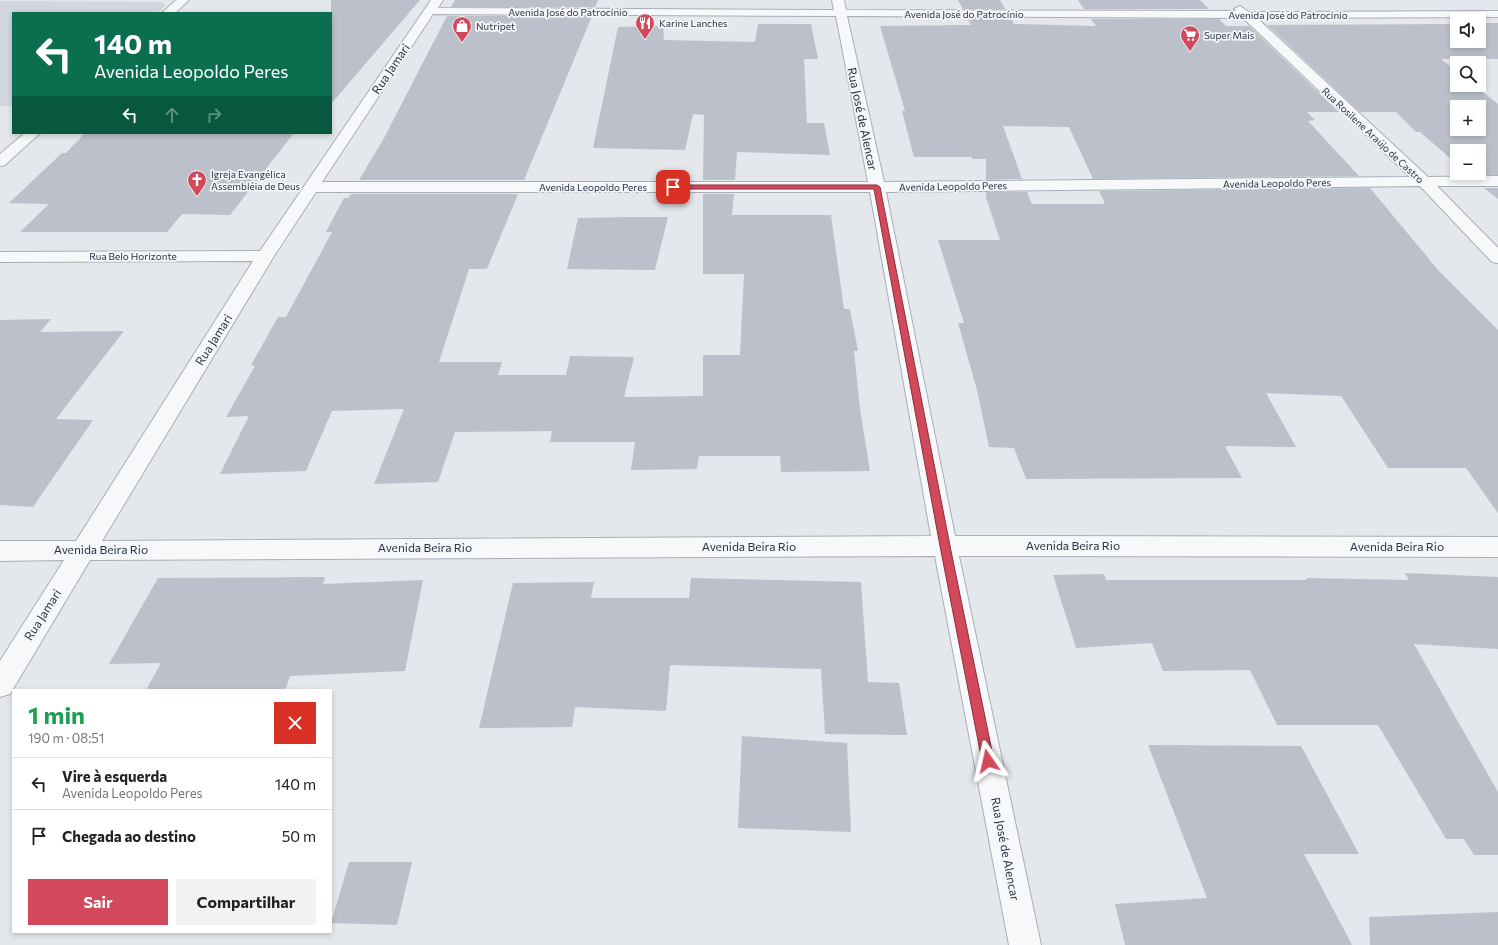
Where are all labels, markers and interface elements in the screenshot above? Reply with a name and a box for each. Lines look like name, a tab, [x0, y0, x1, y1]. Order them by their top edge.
street label: Avenida José do Patrocínio	[508, 6, 628, 18]
street label: Avenida José do Patrocínio	[904, 8, 1024, 20]
street label: Avenida José do Patrocínio	[1228, 9, 1348, 21]
restaurant icon: Karine Lanches	[634, 12, 656, 40]
map controls	[1450, 12, 1486, 180]
button: sound	[1450, 12, 1486, 48]
shop icon: Nutripet	[451, 15, 473, 43]
place label: Karine Lanches	[659, 17, 728, 29]
place label: Nutripet	[476, 20, 515, 32]
supermarket icon: Super Mais	[1179, 24, 1201, 52]
text: 140 m	[94, 26, 172, 60]
icon: left	[28, 28, 80, 80]
place label: Super Mais	[1204, 29, 1255, 41]
street label: Rua Jamari	[368, 41, 413, 97]
button: search	[1450, 56, 1486, 92]
text: Avenida Leopoldo Peres	[94, 60, 289, 82]
street label: Rua José de Alencar	[844, 66, 881, 172]
street label: Rua Rosilene Araújo de Castro	[1320, 85, 1426, 185]
button: +	[1450, 100, 1486, 136]
icon: left	[119, 104, 141, 126]
icon: ahead	[161, 104, 183, 126]
icon: right	[203, 104, 225, 126]
button: −	[1450, 144, 1486, 180]
place label: Igreja Evangélica Assembléia de Deus	[211, 168, 301, 192]
church icon: Igreja Evangélica Assembléia de Deus	[186, 169, 208, 197]
pin	[656, 170, 690, 204]
icon: arrive	[662, 176, 684, 198]
street label: Avenida Leopoldo Peres	[1223, 176, 1332, 190]
street label: Avenida Leopoldo Peres	[899, 179, 1008, 193]
street label: Avenida Leopoldo Peres	[539, 181, 647, 193]
street label: Rua Belo Horizonte	[89, 250, 177, 262]
street label: Rua Jamari	[192, 311, 235, 368]
street label: Avenida Beira Rio	[1026, 538, 1120, 552]
street label: Avenida Beira Rio	[702, 539, 796, 553]
street label: Avenida Beira Rio	[1350, 539, 1444, 553]
street label: Avenida Beira Rio	[378, 540, 472, 554]
street label: Avenida Beira Rio	[54, 542, 148, 556]
street label: Rua Jamari	[21, 586, 64, 643]
text: 1 min	[28, 700, 85, 729]
button: close	[274, 702, 316, 744]
text: 190 m · 08:51	[28, 730, 104, 746]
position arrow	[967, 740, 1009, 782]
text: Vire à esquerda	[62, 767, 167, 785]
icon: left	[28, 773, 50, 795]
text: 140 m	[275, 775, 316, 793]
text: Avenida Leopoldo Peres	[62, 785, 202, 801]
street label: Rua José de Alencar	[988, 796, 1023, 902]
icon: arrive	[28, 825, 50, 847]
text: Chegada ao destino	[62, 827, 196, 845]
text: 50 m	[282, 827, 316, 845]
button: Sair	[28, 879, 168, 925]
button: Compartilhar	[176, 879, 316, 925]

